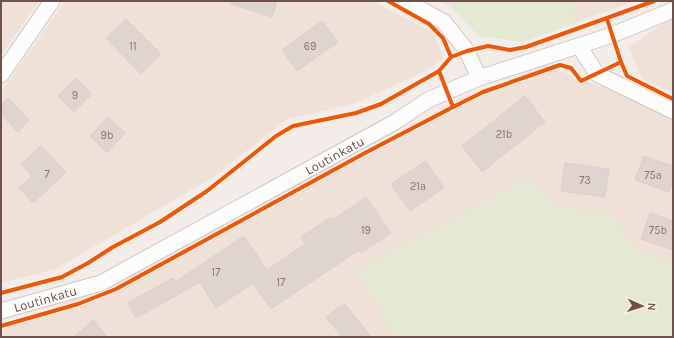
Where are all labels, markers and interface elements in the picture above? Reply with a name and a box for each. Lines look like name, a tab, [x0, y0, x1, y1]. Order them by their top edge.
house number: 11	[129, 40, 137, 53]
house number: 69	[304, 40, 316, 53]
house number: 9	[72, 89, 78, 102]
house number: 21b	[496, 128, 512, 141]
house number: 9b	[101, 129, 113, 142]
street label: Loutinkatu	[302, 133, 367, 177]
house number: 7	[44, 168, 50, 181]
house number: 75a	[644, 169, 662, 182]
house number: 73	[579, 174, 591, 187]
house number: 21a	[410, 180, 426, 193]
house number: 19	[361, 224, 371, 237]
house number: 75b	[649, 224, 667, 237]
house number: 17	[212, 266, 220, 279]
house number: 17	[277, 276, 285, 289]
street label: Loutinkatu	[12, 283, 79, 315]
north arrow	[622, 286, 662, 326]
text: N	[645, 302, 658, 311]

